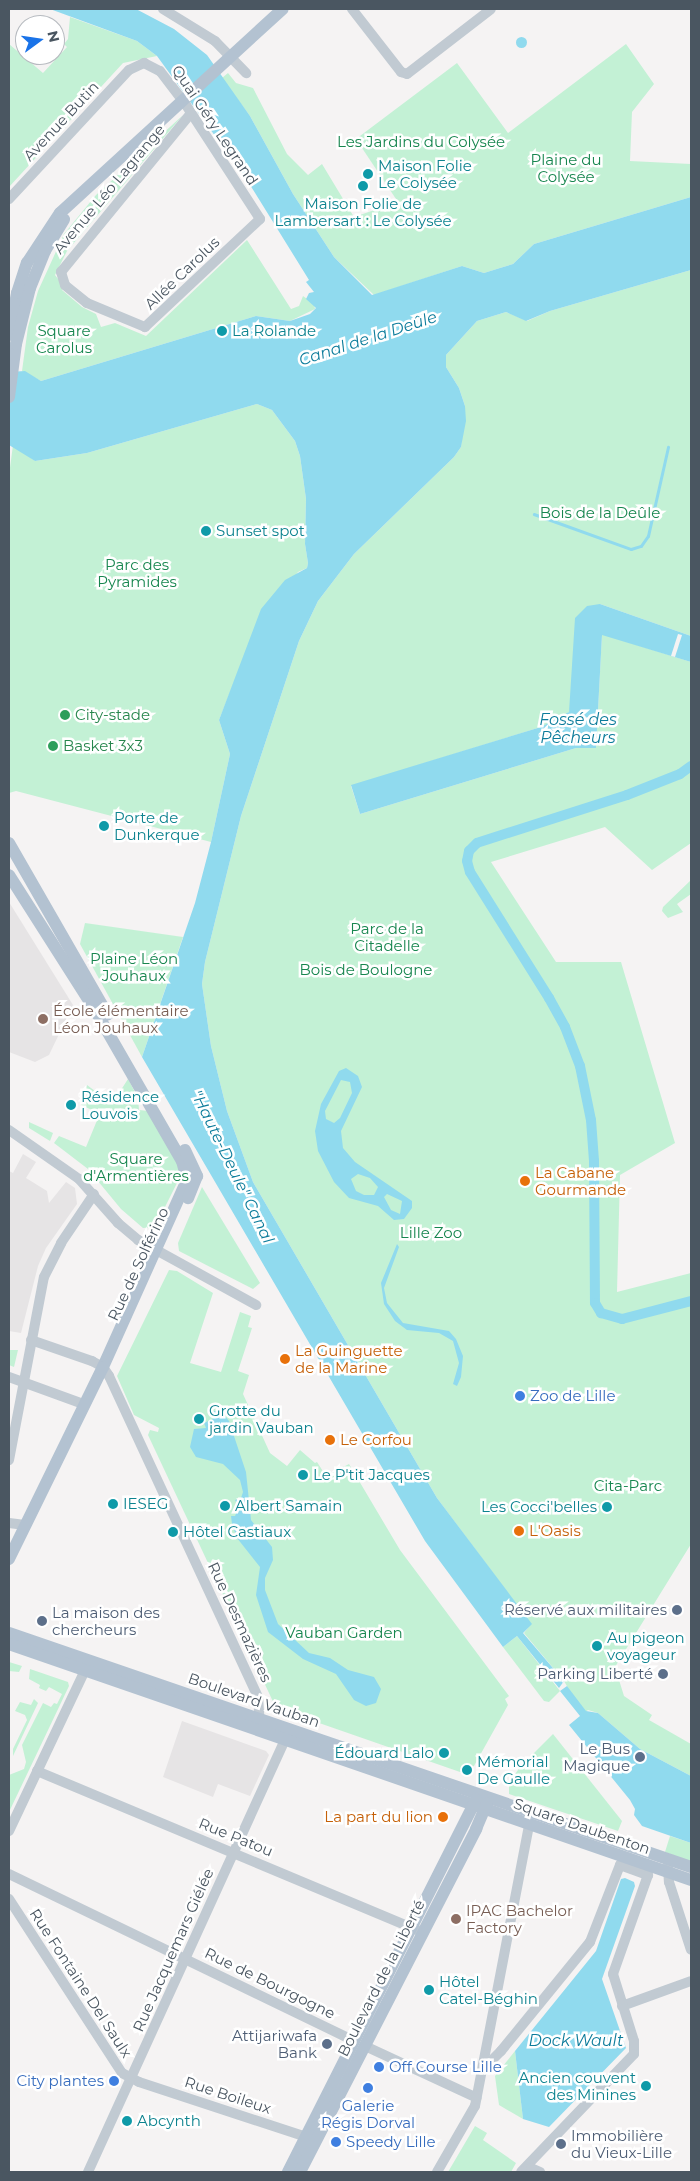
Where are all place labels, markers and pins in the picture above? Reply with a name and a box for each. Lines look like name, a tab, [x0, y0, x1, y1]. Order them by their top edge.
place label: Maison Folie Le Colysée	[378, 156, 472, 191]
marker: Maison Folie Le Colysée	[362, 168, 374, 180]
marker: Maison Folie de Lambersart : Le Colysée	[357, 180, 369, 192]
place label: Maison Folie de Lambersart : Le Colysée	[274, 194, 452, 229]
place label: La Rolande	[232, 322, 316, 340]
marker: La Rolande	[216, 325, 228, 337]
place label: Sunset spot	[216, 522, 305, 540]
marker: Sunset spot	[200, 525, 212, 537]
place label: City-stade	[75, 706, 150, 724]
marker: City-stade	[59, 709, 71, 721]
place label: Basket 3x3	[63, 737, 143, 755]
marker: Basket 3x3	[47, 740, 59, 752]
place label: Porte de Dunkerque	[114, 808, 199, 843]
marker: Porte de Dunkerque	[98, 820, 110, 832]
place label: École élémentaire Léon Jouhaux	[53, 1001, 188, 1036]
marker: École élémentaire Léon Jouhaux	[37, 1013, 49, 1025]
place label: Résidence Louvois	[81, 1087, 159, 1122]
marker: Résidence Louvois	[65, 1099, 77, 1111]
place label: La Cabane Gourmande	[535, 1163, 626, 1198]
marker: La Cabane Gourmande	[519, 1175, 531, 1187]
place label: La Guinguette de la Marine	[295, 1341, 403, 1376]
marker: La Guinguette de la Marine	[279, 1353, 291, 1365]
place label: Zoo de Lille	[530, 1387, 615, 1405]
marker: Zoo de Lille	[514, 1390, 526, 1402]
place label: Grotte du jardin Vauban	[209, 1401, 314, 1436]
marker: Grotte du jardin Vauban	[193, 1413, 205, 1425]
place label: Le Corfou	[340, 1431, 412, 1449]
marker: Le Corfou	[324, 1434, 336, 1446]
place label: Le P'tit Jacques	[313, 1466, 430, 1484]
marker: Le P'tit Jacques	[297, 1469, 309, 1481]
place label: IESEG	[123, 1495, 168, 1513]
place label: Albert Samain	[235, 1497, 342, 1515]
marker: IESEG	[107, 1498, 119, 1510]
place label: Les Cocci'belles	[481, 1498, 597, 1516]
marker: Albert Samain	[219, 1500, 231, 1512]
marker: Les Cocci'belles	[601, 1501, 613, 1513]
place label: L'Oasis	[529, 1522, 581, 1540]
place label: Hôtel Castiaux	[183, 1523, 291, 1541]
marker: L'Oasis	[513, 1525, 525, 1537]
marker: Hôtel Castiaux	[167, 1526, 179, 1538]
place label: Réservé aux militaires	[504, 1601, 667, 1619]
place label: La maison des chercheurs	[52, 1603, 160, 1638]
marker: Réservé aux militaires	[671, 1604, 683, 1616]
marker: La maison des chercheurs	[36, 1615, 48, 1627]
place label: Au pigeon voyageur	[607, 1628, 685, 1663]
marker: Au pigeon voyageur	[591, 1640, 603, 1652]
place label: Parking Liberté	[537, 1665, 653, 1683]
marker: Parking Liberté	[657, 1668, 669, 1680]
place label: Le Bus Magique	[563, 1739, 630, 1774]
place label: Édouard Lalo	[335, 1744, 434, 1762]
marker: Édouard Lalo	[438, 1747, 450, 1759]
marker: Le Bus Magique	[634, 1751, 646, 1763]
place label: Mémorial De Gaulle	[477, 1752, 550, 1787]
marker: Mémorial De Gaulle	[461, 1764, 473, 1776]
place label: La part du lion	[324, 1808, 433, 1826]
marker: La part du lion	[437, 1811, 449, 1823]
place label: IPAC Bachelor Factory	[466, 1901, 573, 1936]
marker: IPAC Bachelor Factory	[450, 1913, 462, 1925]
place label: Hôtel Catel-Béghin	[439, 1972, 538, 2007]
marker: Hôtel Catel-Béghin	[423, 1984, 435, 1996]
place label: Attijariwafa Bank	[232, 2026, 317, 2061]
marker: Attijariwafa Bank	[321, 2038, 333, 2050]
place label: Off Course Lille	[389, 2058, 502, 2076]
marker: Off Course Lille	[373, 2061, 385, 2073]
place label: Ancien couvent des Minines	[519, 2068, 636, 2103]
place label: City plantes	[16, 2072, 104, 2090]
marker: City plantes	[108, 2075, 120, 2087]
marker: Ancien couvent des Minines	[640, 2080, 652, 2092]
marker: Galerie Régis Dorval	[362, 2082, 374, 2094]
place label: Galerie Régis Dorval	[321, 2096, 415, 2131]
place label: Abcynth	[137, 2112, 201, 2130]
marker: Abcynth	[121, 2115, 133, 2127]
place label: Immobilière du Vieux-Lille	[571, 2126, 672, 2161]
place label: Speedy Lille	[346, 2133, 436, 2151]
marker: Speedy Lille	[330, 2136, 342, 2148]
marker: Immobilière du Vieux-Lille	[555, 2138, 567, 2150]

